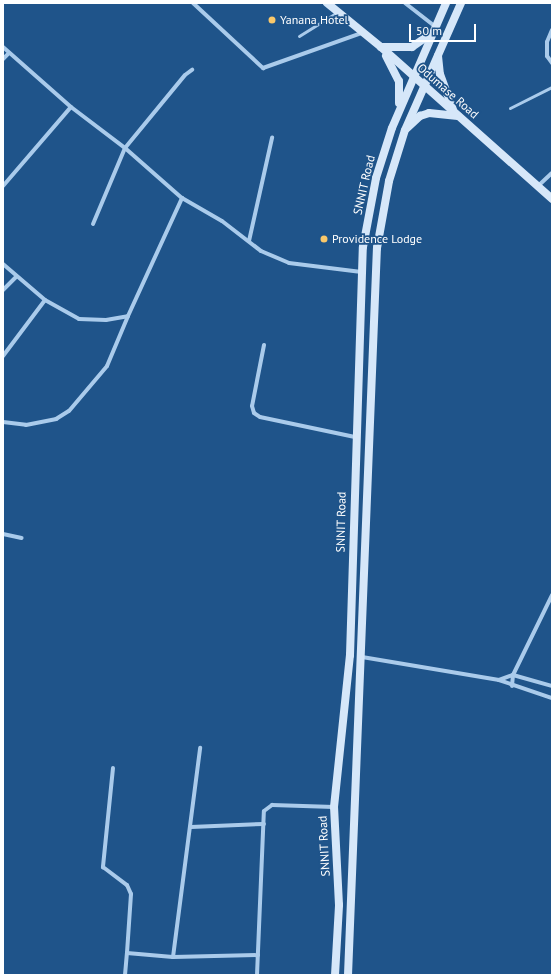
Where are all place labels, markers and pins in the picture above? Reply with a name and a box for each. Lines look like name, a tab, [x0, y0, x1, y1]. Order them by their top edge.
place label: Yanana Hotel	[280, 13, 348, 27]
marker: Yanana Hotel	[267, 15, 277, 25]
place label: Providence Lodge	[332, 232, 422, 246]
marker: Providence Lodge	[319, 234, 329, 244]

